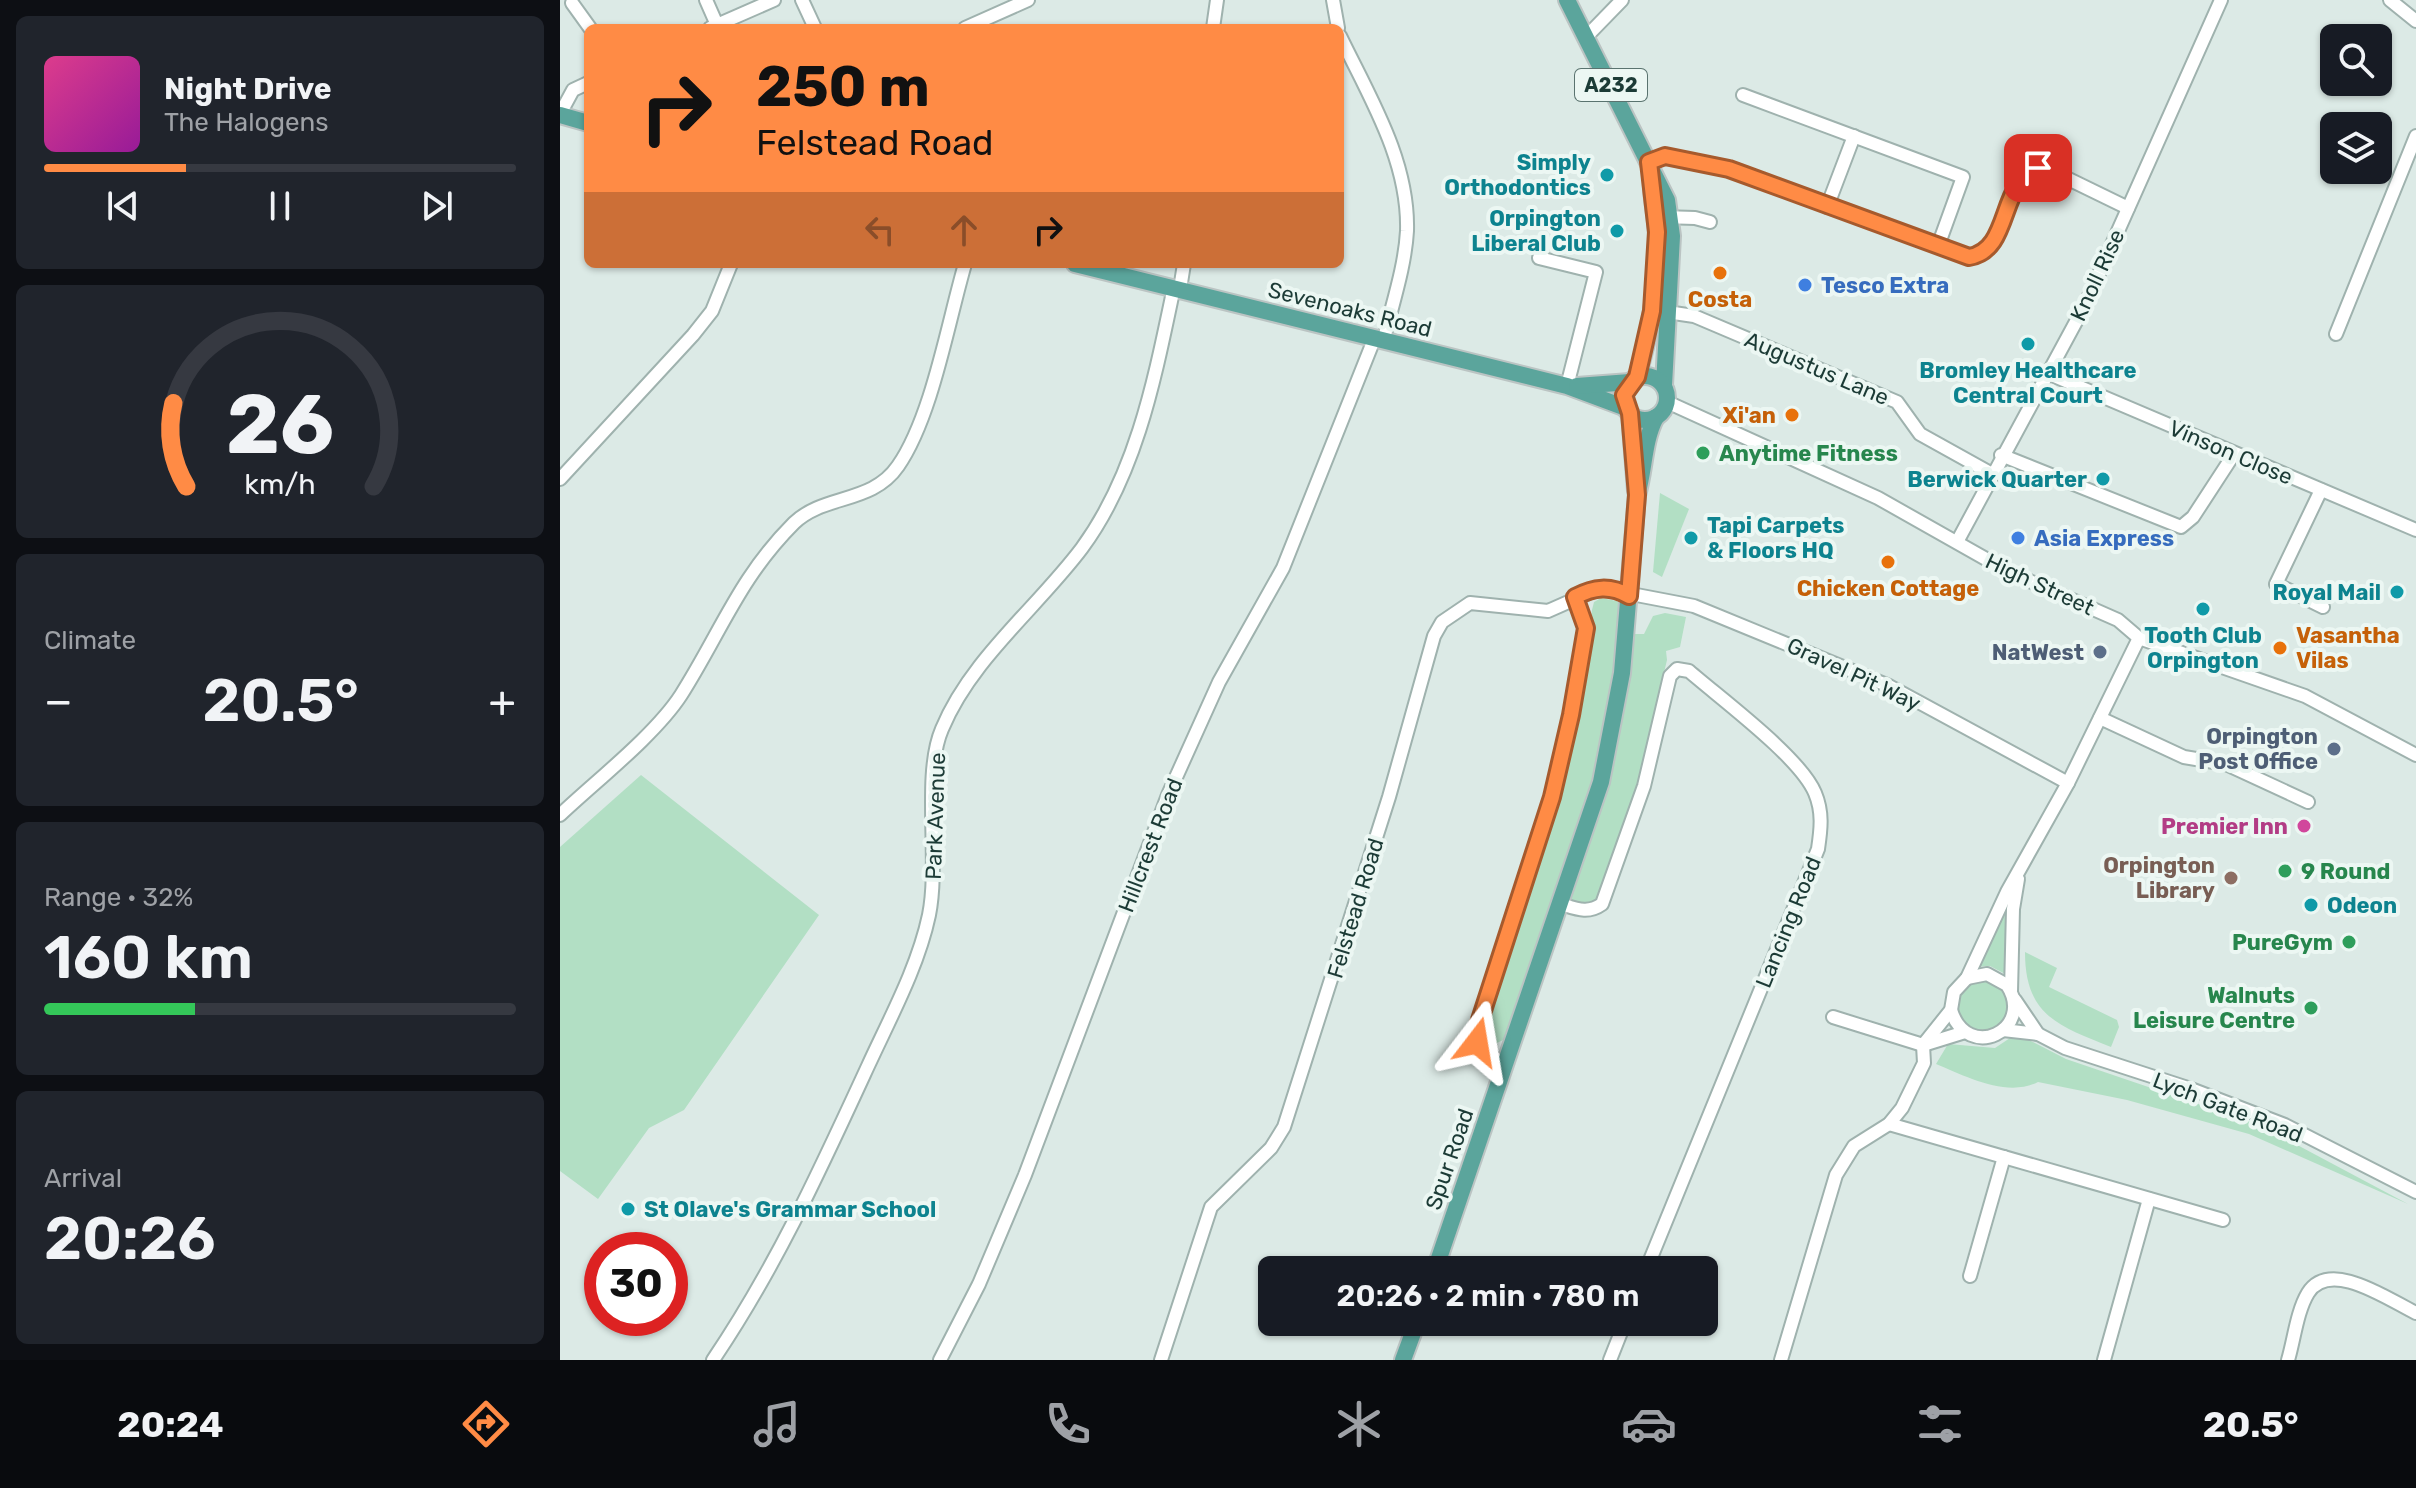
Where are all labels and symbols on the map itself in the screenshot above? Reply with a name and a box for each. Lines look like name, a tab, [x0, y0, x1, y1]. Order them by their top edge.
road number: A232	[1575, 69, 1647, 101]
pin	[2004, 134, 2072, 202]
place label: Simply Orthodontics	[1444, 149, 1591, 201]
marker: Simply Orthodontics	[1598, 166, 1616, 184]
place label: Orpington Liberal Club	[1471, 205, 1601, 257]
marker: Orpington Liberal Club	[1608, 222, 1626, 240]
street label: Knoll Rise	[2064, 225, 2131, 326]
marker: Costa	[1711, 264, 1729, 282]
place label: Tesco Extra	[1821, 272, 1949, 299]
street label: Sevenoaks Road	[1265, 276, 1435, 343]
marker: Tesco Extra	[1796, 276, 1814, 294]
place label: Costa	[1688, 286, 1752, 313]
street label: Augustus Lane	[1741, 326, 1893, 411]
marker: Bromley Healthcare Central Court	[2019, 335, 2037, 353]
place label: Bromley Healthcare Central Court	[1919, 357, 2137, 409]
place label: Xi'an	[1723, 402, 1776, 429]
marker: Xi'an	[1783, 406, 1801, 424]
street label: Vinson Close	[2165, 414, 2297, 491]
place label: Anytime Fitness	[1719, 440, 1898, 467]
marker: Anytime Fitness	[1694, 444, 1712, 462]
place label: Berwick Quarter	[1907, 466, 2087, 493]
marker: Berwick Quarter	[2094, 470, 2112, 488]
place label: Tapi Carpets & Floors HQ	[1707, 512, 1845, 564]
place label: Asia Express	[2034, 525, 2174, 552]
marker: Tapi Carpets & Floors HQ	[1682, 529, 1700, 547]
marker: Asia Express	[2009, 529, 2027, 547]
street label: High Street	[1981, 548, 2099, 621]
marker: Chicken Cottage	[1879, 553, 1897, 571]
place label: Chicken Cottage	[1797, 575, 1979, 602]
place label: Royal Mail	[2273, 579, 2381, 606]
marker: Royal Mail	[2388, 583, 2406, 601]
marker: Tooth Club Orpington	[2194, 600, 2212, 618]
place label: Tooth Club Orpington	[2144, 622, 2262, 674]
place label: Vasantha Vilas	[2296, 622, 2400, 674]
street label: Gravel Pit Way	[1783, 632, 1925, 717]
place label: NatWest	[1992, 639, 2084, 666]
marker: Vasantha Vilas	[2271, 639, 2289, 657]
marker: NatWest	[2091, 643, 2109, 661]
place label: Orpington Post Office	[2198, 723, 2318, 775]
marker: Orpington Post Office	[2325, 740, 2343, 758]
street label: Park Avenue	[920, 752, 951, 880]
street label: Hillcrest Road	[1112, 774, 1188, 916]
place label: Premier Inn	[2161, 813, 2288, 840]
marker: Premier Inn	[2295, 817, 2313, 835]
street label: Felstead Road	[1321, 835, 1390, 982]
place label: Orpington Library	[2103, 852, 2215, 904]
street label: Lancing Road	[1750, 853, 1827, 992]
place label: 9 Round	[2301, 858, 2390, 885]
marker: 9 Round	[2276, 862, 2294, 880]
marker: Orpington Library	[2222, 869, 2240, 887]
place label: Odeon	[2327, 892, 2397, 919]
marker: Odeon	[2302, 896, 2320, 914]
place label: PureGym	[2232, 929, 2333, 956]
marker: PureGym	[2340, 933, 2358, 951]
place label: Walnuts Leisure Centre	[2133, 982, 2295, 1034]
marker: Walnuts Leisure Centre	[2302, 999, 2320, 1017]
position arrow	[1435, 1000, 1519, 1084]
street label: Lych Gate Road	[2149, 1066, 2307, 1148]
street label: Spur Road	[1420, 1105, 1479, 1213]
place label: St Olave's Grammar School	[644, 1196, 936, 1223]
marker: St Olave's Grammar School	[619, 1200, 637, 1218]
speed limit sign: 30	[584, 1232, 688, 1336]

